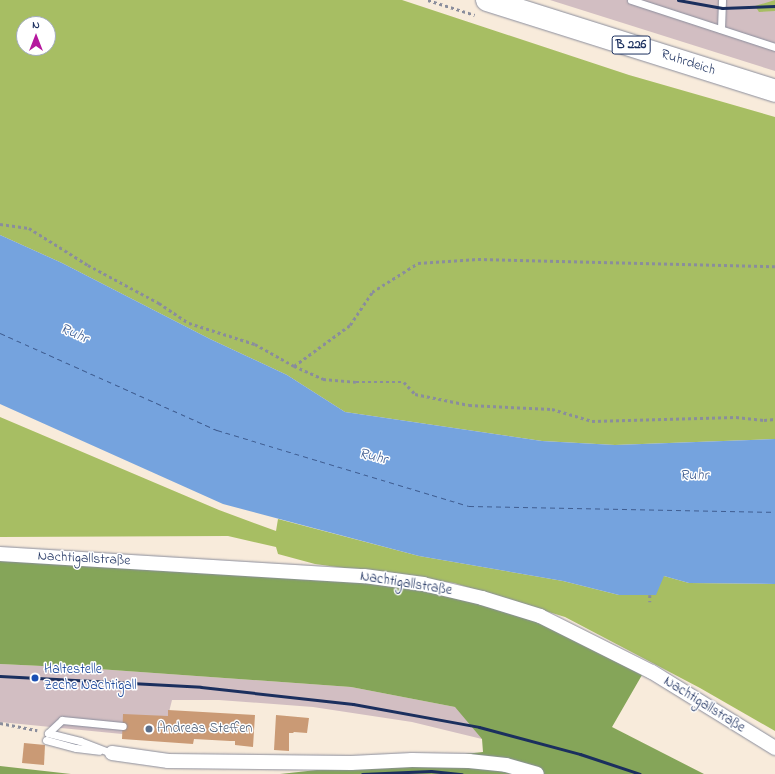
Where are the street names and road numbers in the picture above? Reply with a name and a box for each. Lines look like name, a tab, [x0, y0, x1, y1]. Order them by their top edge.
road number: B 226	[611, 34, 651, 56]
street label: Ruhrdeich	[659, 46, 717, 80]
street label: Nachtigallstraße	[37, 548, 131, 570]
street label: Nachtigallstraße	[359, 568, 453, 600]
street label: Nachtigallstraße	[660, 673, 748, 737]

